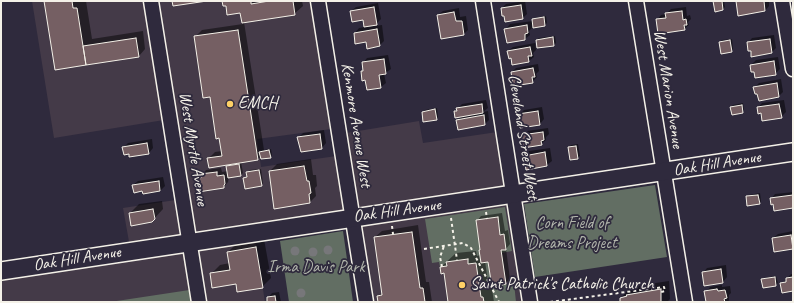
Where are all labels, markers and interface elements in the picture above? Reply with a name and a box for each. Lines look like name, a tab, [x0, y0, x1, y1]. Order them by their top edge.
street label: West Marion Avenue	[649, 29, 687, 149]
street label: Kenmore Avenue West	[336, 61, 376, 189]
street label: Cleveland Street West	[503, 73, 543, 201]
street label: West Myrtle Avenue	[174, 91, 212, 207]
place label: EMCH	[238, 94, 277, 114]
marker: EMCH	[225, 99, 235, 109]
street label: Oak Hill Avenue	[672, 147, 762, 181]
street label: Oak Hill Avenue	[352, 195, 442, 227]
park label: Corn Field of Dreams Project	[527, 214, 617, 254]
street label: Oak Hill Avenue	[32, 242, 122, 276]
park label: Irma Davis Park	[267, 258, 365, 278]
place label: Saint Patrick's Catholic Church	[470, 275, 654, 295]
marker: Saint Patrick's Catholic Church	[457, 280, 467, 290]

